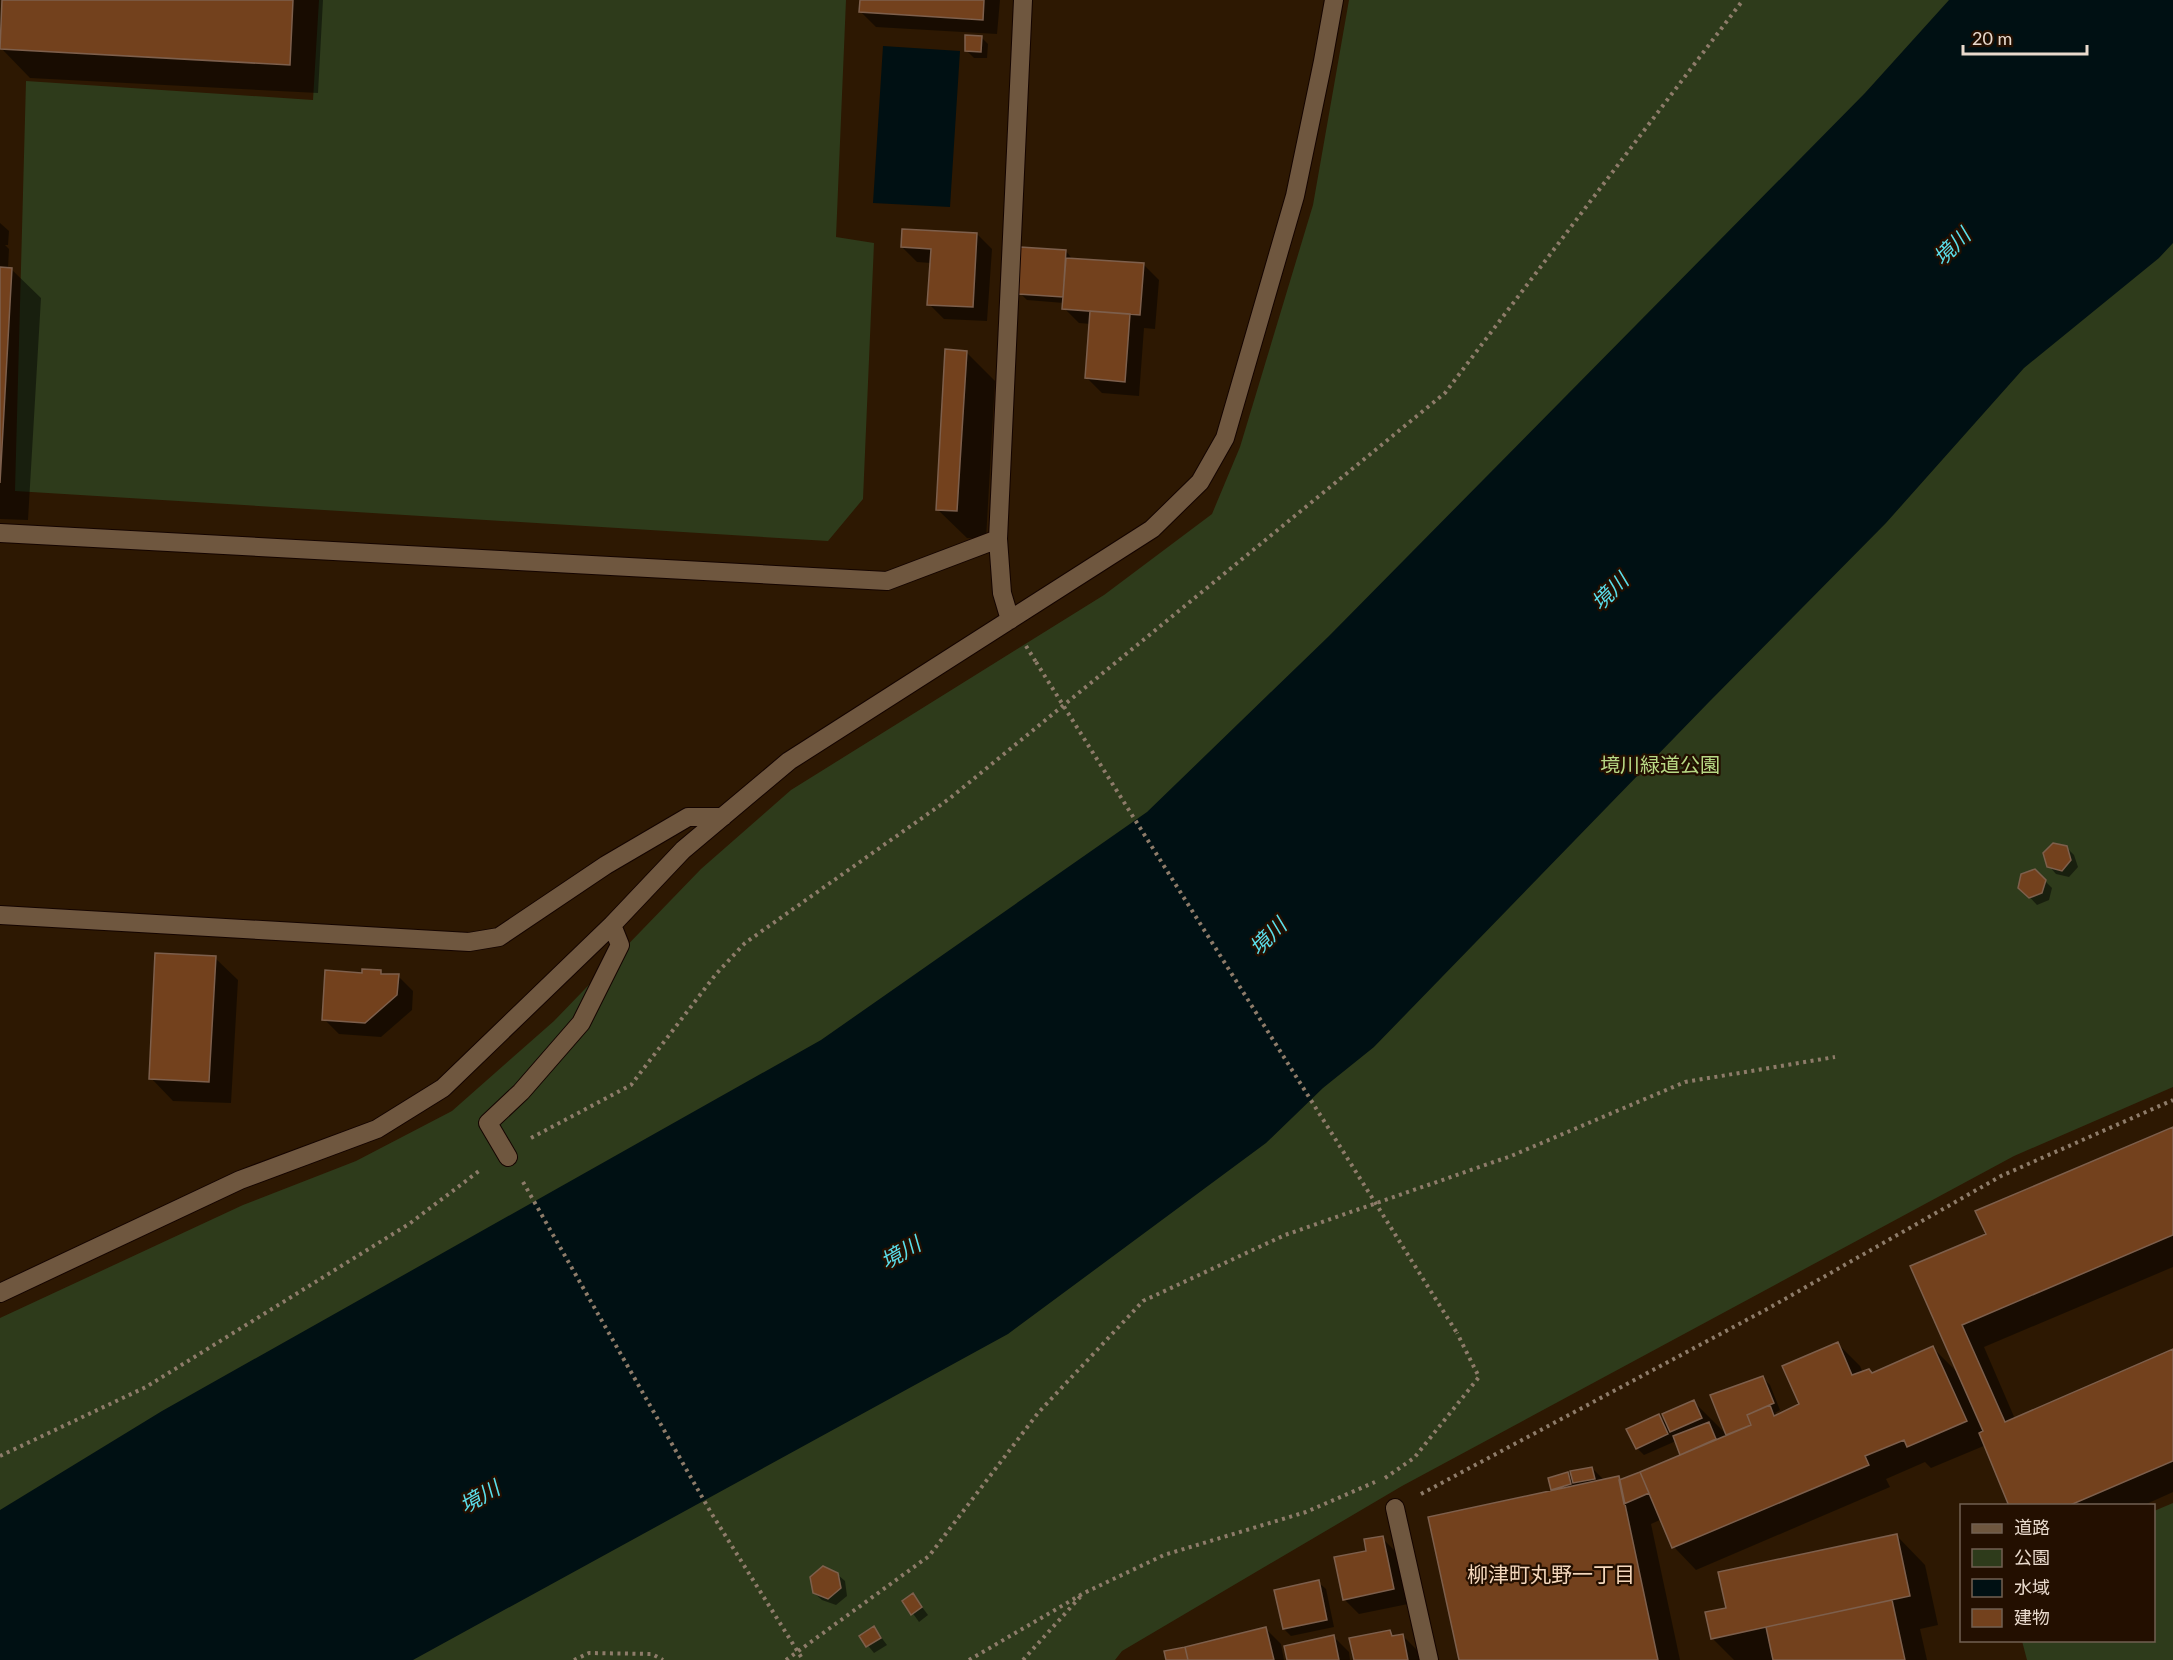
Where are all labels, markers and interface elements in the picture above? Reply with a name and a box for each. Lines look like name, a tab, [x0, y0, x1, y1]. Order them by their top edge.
scale bar	[1963, 18, 2088, 56]
text: 20 m	[1972, 27, 2012, 49]
water label: 境川	[1927, 221, 1976, 270]
water label: 境川	[1585, 566, 1634, 615]
park label: 境川緑道公園	[1600, 752, 1720, 776]
water label: 境川	[1243, 911, 1292, 960]
water label: 境川	[876, 1230, 926, 1273]
water label: 境川	[455, 1474, 505, 1517]
legend	[1960, 1504, 2155, 1642]
text: 道路	[2014, 1516, 2050, 1538]
text: 公園	[2014, 1546, 2050, 1568]
district label: 柳津町丸野一丁目	[1467, 1561, 1635, 1586]
text: 水域	[2014, 1576, 2050, 1598]
text: 建物	[2014, 1606, 2050, 1628]

